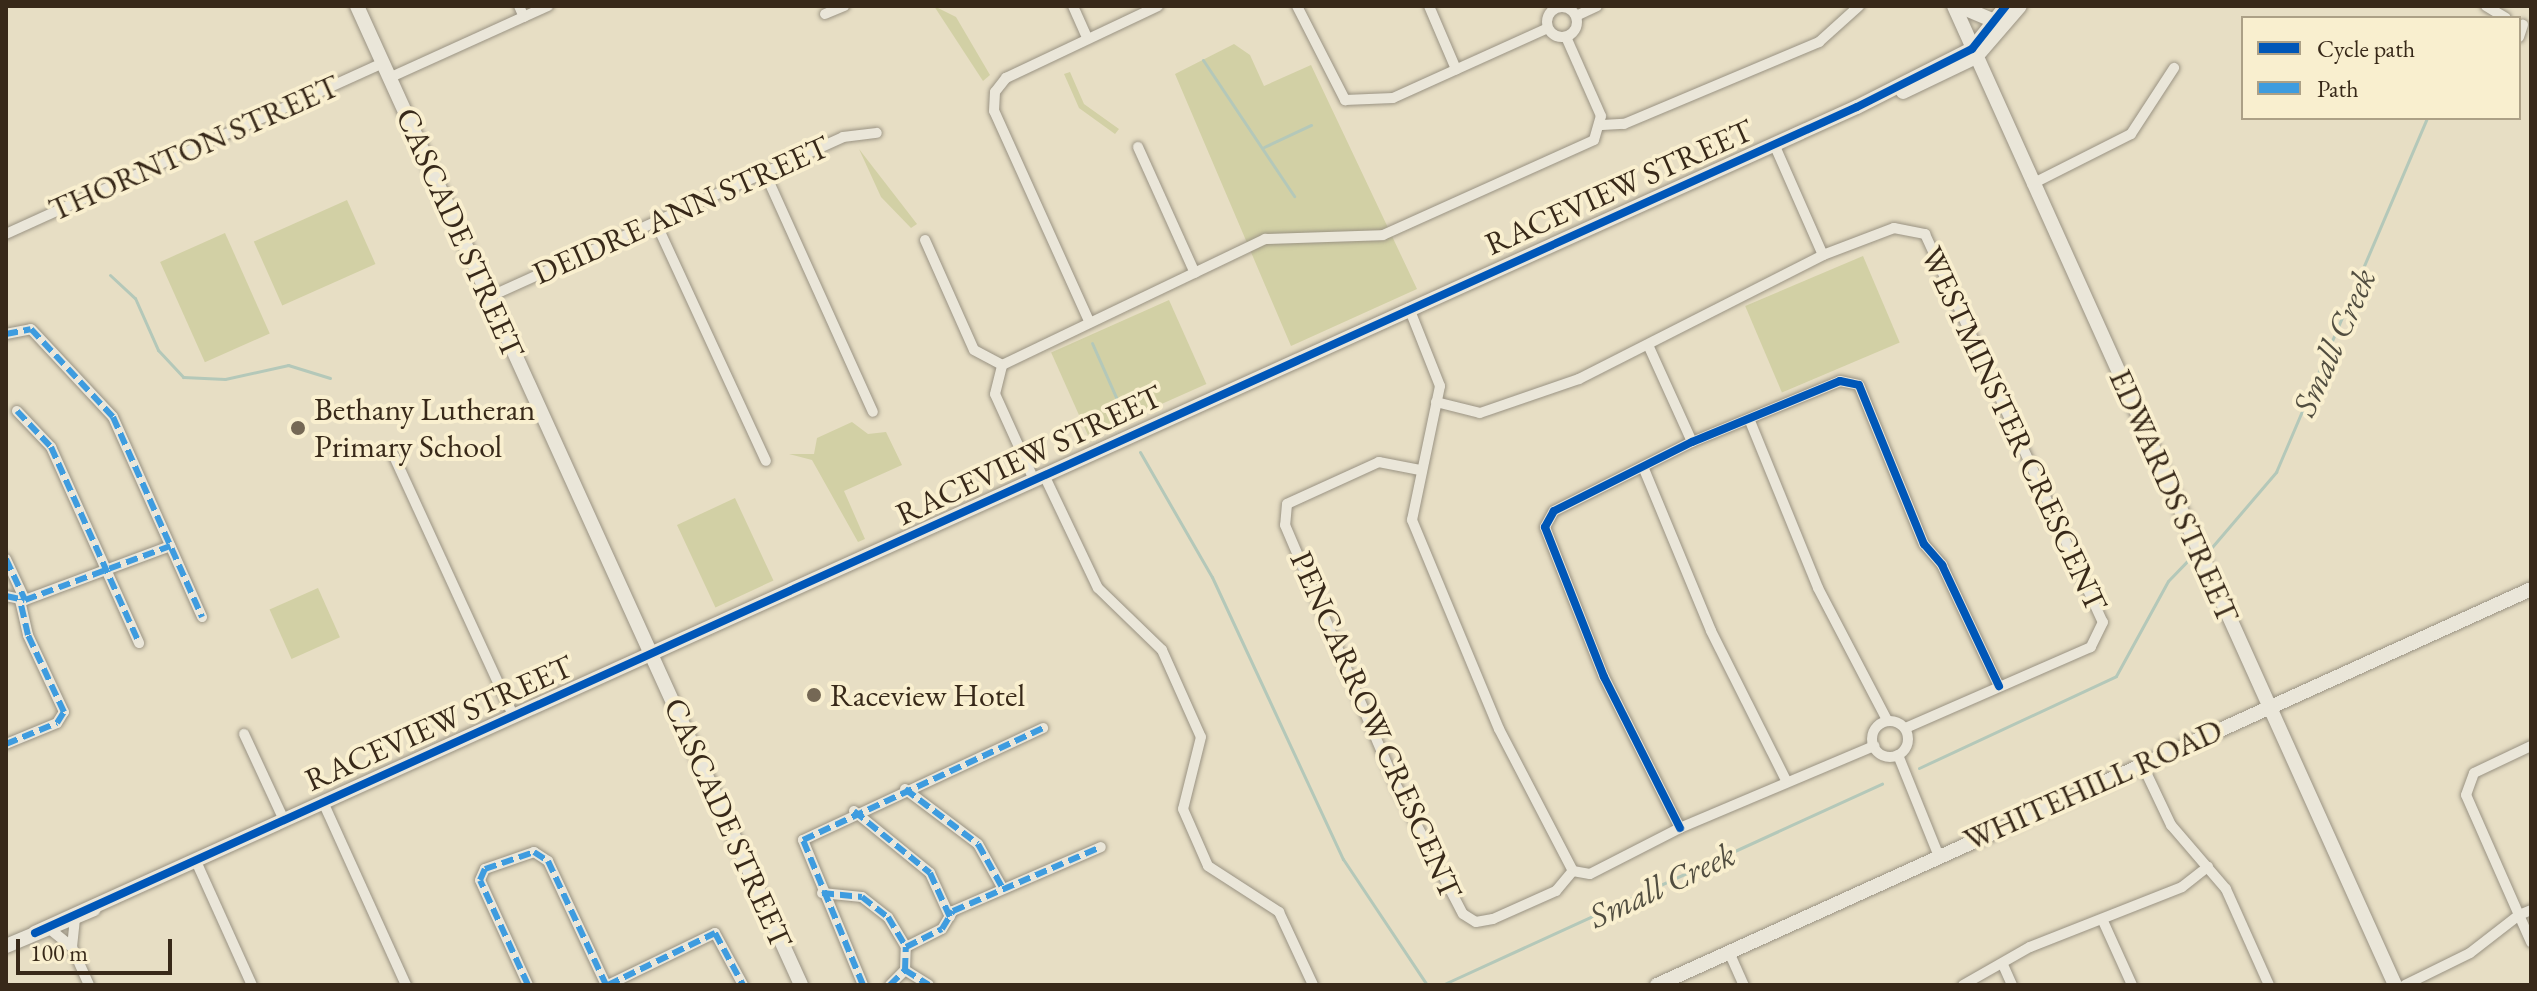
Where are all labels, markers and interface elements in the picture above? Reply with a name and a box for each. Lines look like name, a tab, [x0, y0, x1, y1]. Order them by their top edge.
legend	[2241, 16, 2521, 120]
text: Cycle path	[2317, 33, 2415, 64]
street label: THORNTON STREET	[43, 67, 345, 229]
text: Path	[2317, 73, 2359, 104]
street label: CASCADE STREET	[388, 102, 532, 364]
street label: RACEVIEW STREET	[1479, 111, 1759, 263]
street label: DEIDRE ANN STREET	[527, 127, 835, 293]
street label: WESTMINSTER CRESCENT	[1912, 240, 2116, 618]
water label: Small Creek	[2284, 262, 2384, 422]
street label: EDWARDS STREET	[2101, 363, 2247, 629]
street label: RACEVIEW STREET	[890, 377, 1168, 533]
place label: Bethany Lutheran Primary School	[314, 391, 536, 466]
marker: Bethany Lutheran Primary School	[289, 419, 307, 437]
street label: PENCARROW CRESCENT	[1282, 545, 1470, 905]
street label: RACEVIEW STREET	[299, 647, 579, 799]
place label: Raceview Hotel	[830, 676, 1025, 714]
marker: Raceview Hotel	[805, 686, 823, 704]
street label: CASCADE STREET	[656, 692, 800, 954]
street label: WHITEHILL ROAD	[1958, 711, 2228, 859]
water label: Small Creek	[1582, 833, 1742, 937]
scale bar	[20, 923, 176, 973]
text: 100 m	[30, 937, 88, 968]

